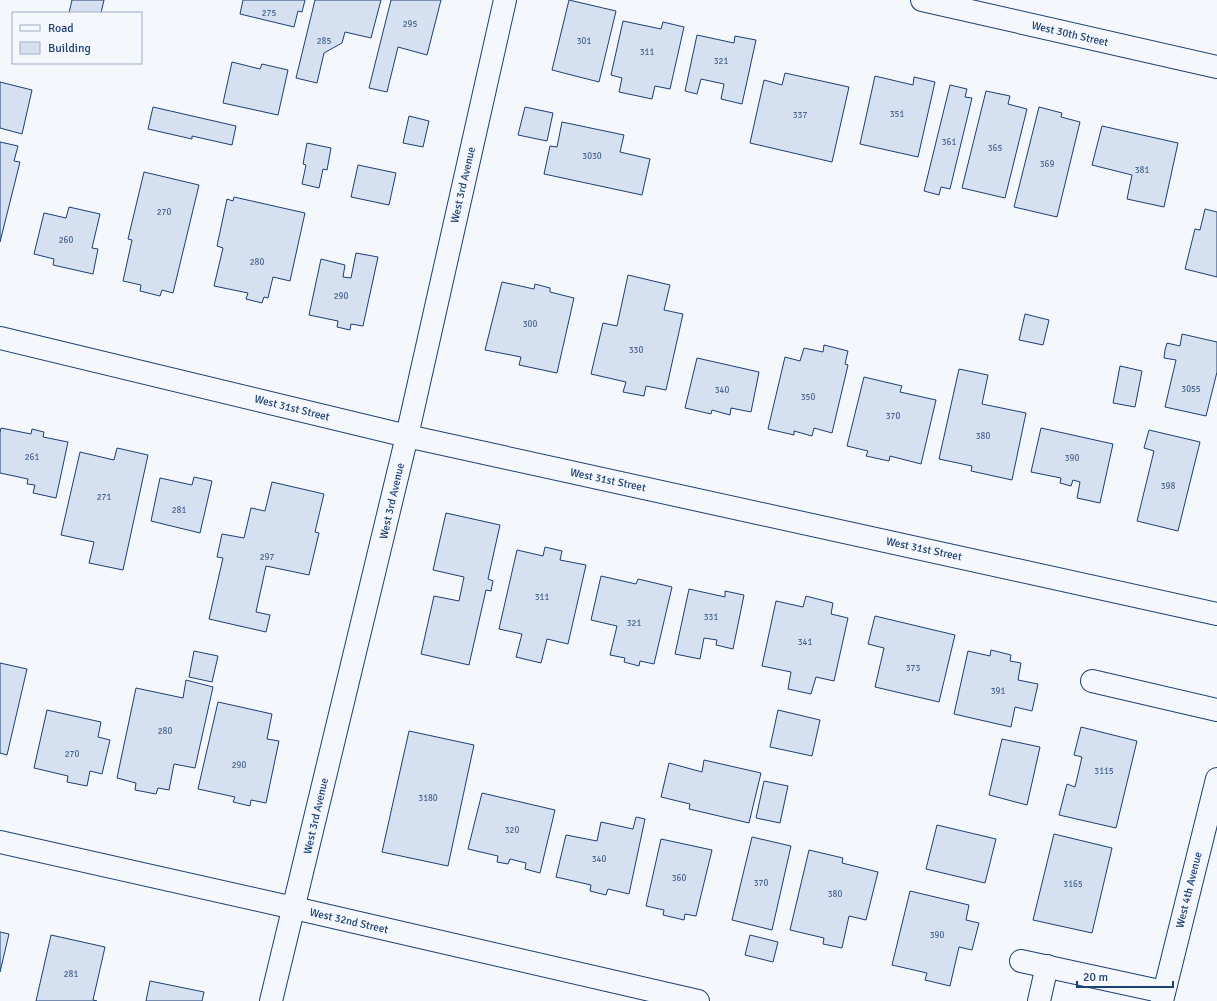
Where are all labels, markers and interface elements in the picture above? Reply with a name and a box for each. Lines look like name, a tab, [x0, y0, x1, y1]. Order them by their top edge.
house number: 275	[262, 8, 276, 19]
legend	[12, 12, 142, 64]
house number: 295	[403, 19, 417, 30]
street label: West 30th Street	[1030, 19, 1110, 49]
text: Road	[48, 21, 74, 36]
house number: 285	[317, 36, 331, 47]
house number: 301	[577, 36, 591, 47]
text: Building	[48, 41, 91, 56]
house number: 311	[640, 47, 654, 58]
house number: 321	[714, 56, 728, 67]
house number: 351	[890, 109, 904, 120]
house number: 337	[793, 110, 807, 121]
house number: 361	[942, 137, 956, 148]
house number: 365	[988, 143, 1002, 154]
street label: West 3rd Avenue	[448, 146, 478, 224]
house number: 3030	[582, 151, 602, 162]
house number: 369	[1040, 159, 1054, 170]
house number: 381	[1135, 165, 1149, 176]
house number: 270	[157, 207, 171, 218]
house number: 260	[59, 235, 73, 246]
house number: 280	[250, 257, 264, 268]
house number: 290	[334, 291, 348, 302]
house number: 300	[523, 319, 537, 330]
house number: 330	[629, 345, 643, 356]
house number: 3055	[1181, 384, 1201, 395]
house number: 340	[715, 385, 729, 396]
street label: West 31st Street	[253, 392, 331, 424]
house number: 350	[801, 392, 815, 403]
house number: 370	[886, 411, 900, 422]
house number: 380	[976, 431, 990, 442]
house number: 261	[25, 452, 39, 463]
house number: 390	[1065, 453, 1079, 464]
street label: West 3rd Avenue	[377, 462, 407, 540]
street label: West 31st Street	[569, 466, 647, 494]
house number: 398	[1161, 481, 1175, 492]
house number: 271	[97, 492, 111, 503]
house number: 281	[172, 505, 186, 516]
street label: West 31st Street	[885, 535, 963, 563]
house number: 297	[260, 552, 274, 563]
house number: 311	[535, 592, 549, 603]
house number: 331	[704, 612, 718, 623]
house number: 321	[627, 618, 641, 629]
house number: 341	[798, 637, 812, 648]
house number: 373	[906, 663, 920, 674]
house number: 391	[991, 686, 1005, 697]
house number: 280	[158, 726, 172, 737]
house number: 270	[65, 749, 79, 760]
house number: 290	[232, 760, 246, 771]
house number: 3115	[1094, 766, 1114, 777]
street label: West 3rd Avenue	[301, 777, 331, 855]
house number: 3180	[418, 793, 438, 804]
house number: 320	[505, 825, 519, 836]
street label: West 4th Avenue	[1173, 851, 1205, 929]
house number: 340	[592, 854, 606, 865]
house number: 360	[672, 873, 686, 884]
house number: 370	[754, 878, 768, 889]
house number: 3165	[1063, 879, 1083, 890]
house number: 380	[828, 889, 842, 900]
street label: West 32nd Street	[308, 906, 390, 936]
house number: 390	[930, 930, 944, 941]
scale bar	[1077, 963, 1173, 989]
house number: 281	[64, 969, 78, 980]
text: 20 m	[1083, 970, 1108, 985]

